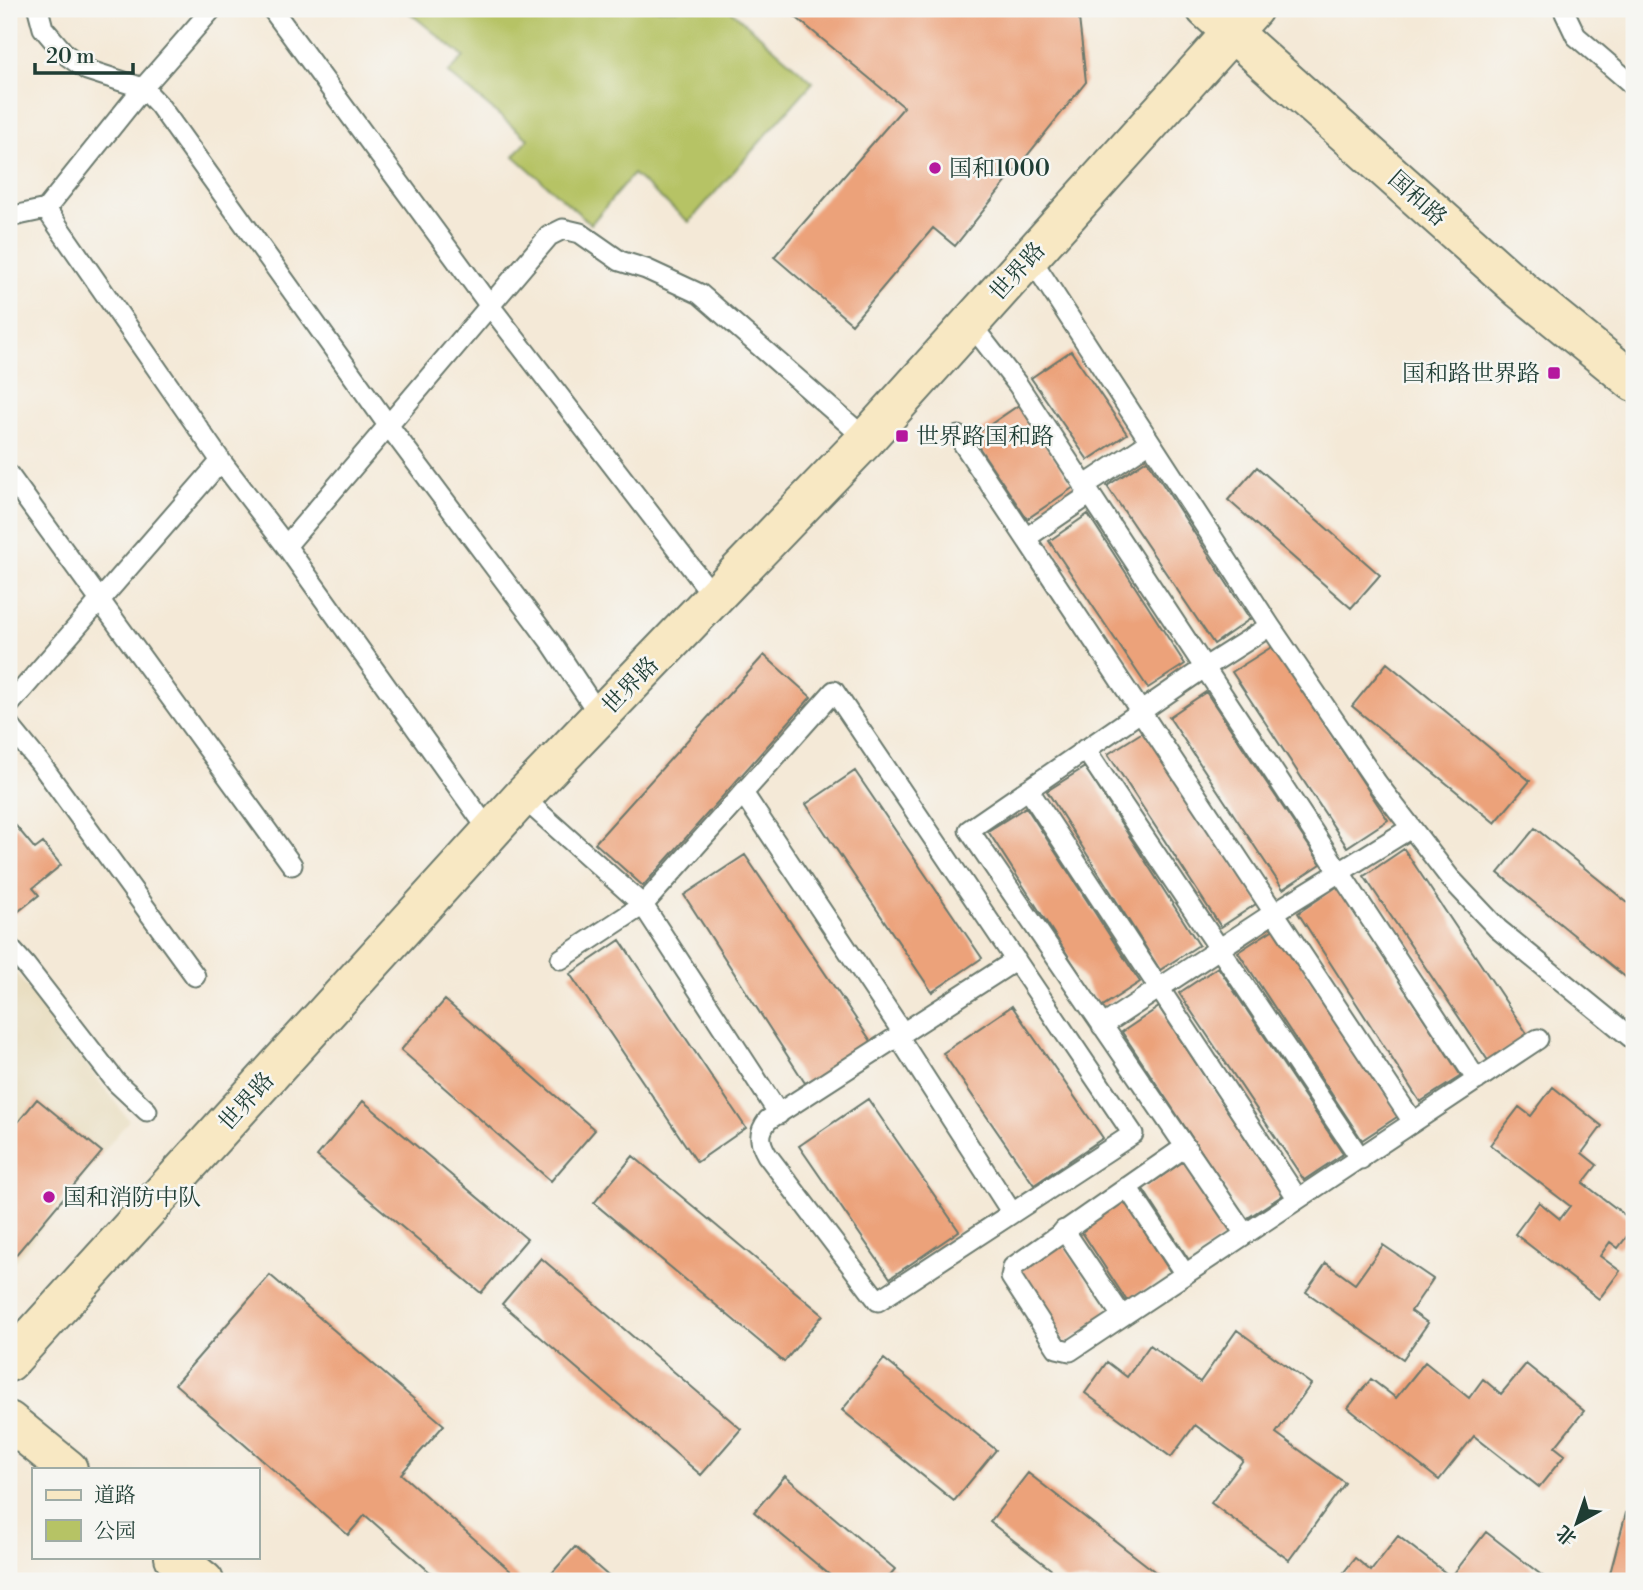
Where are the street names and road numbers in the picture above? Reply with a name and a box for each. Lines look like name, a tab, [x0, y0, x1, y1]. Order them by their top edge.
street label: 国和路	[1382, 165, 1452, 232]
street label: 世界路	[984, 237, 1051, 307]
street label: 世界路	[597, 651, 665, 720]
street label: 世界路	[213, 1067, 280, 1137]

